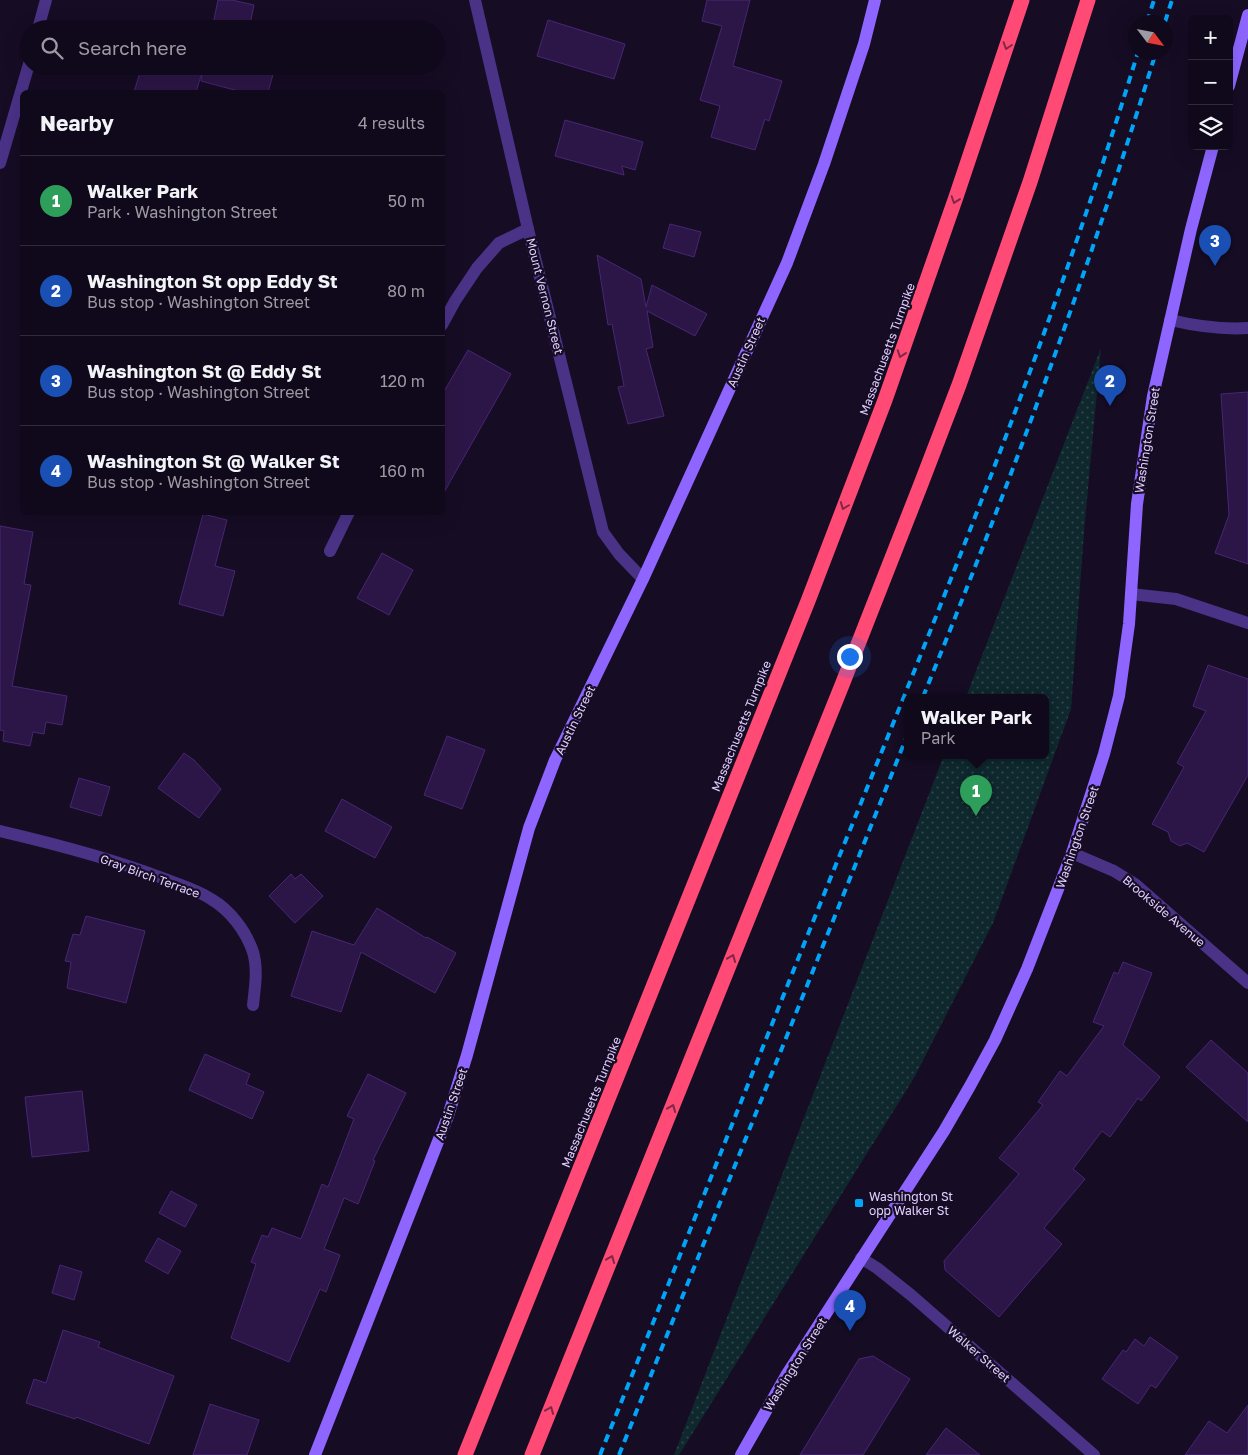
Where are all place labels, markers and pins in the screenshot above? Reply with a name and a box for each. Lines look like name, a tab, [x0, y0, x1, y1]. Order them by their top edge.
pin: 3	[1199, 225, 1231, 266]
pin: 2	[1094, 365, 1126, 406]
pin: 1	[960, 775, 992, 816]
place label: Washington St opp Walker St	[869, 1189, 953, 1218]
marker: Washington St opp Walker St	[853, 1197, 865, 1209]
pin: 4	[834, 1290, 866, 1331]

